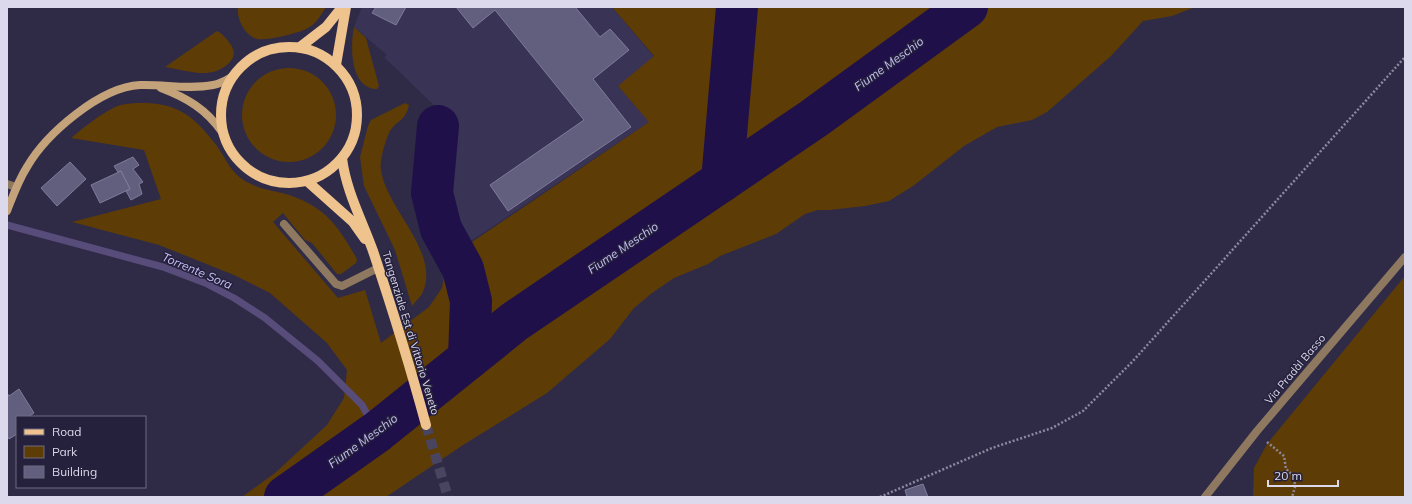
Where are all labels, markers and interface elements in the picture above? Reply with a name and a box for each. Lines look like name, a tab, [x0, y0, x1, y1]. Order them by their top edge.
water label: Fiume Meschio	[851, 33, 926, 94]
water label: Fiume Meschio	[584, 218, 661, 277]
water label: Torrente Sora	[160, 249, 235, 292]
street label: Tangenziale Est di Vittorio Veneto	[379, 250, 443, 416]
street label: Via Pradàl Basso	[1262, 331, 1328, 407]
water label: Fiume Meschio	[325, 410, 400, 471]
legend	[16, 416, 146, 488]
text: Road	[52, 424, 81, 439]
text: Park	[52, 444, 78, 459]
scale bar	[1268, 462, 1338, 488]
text: Building	[52, 464, 97, 479]
text: 20 m	[1274, 468, 1302, 483]

